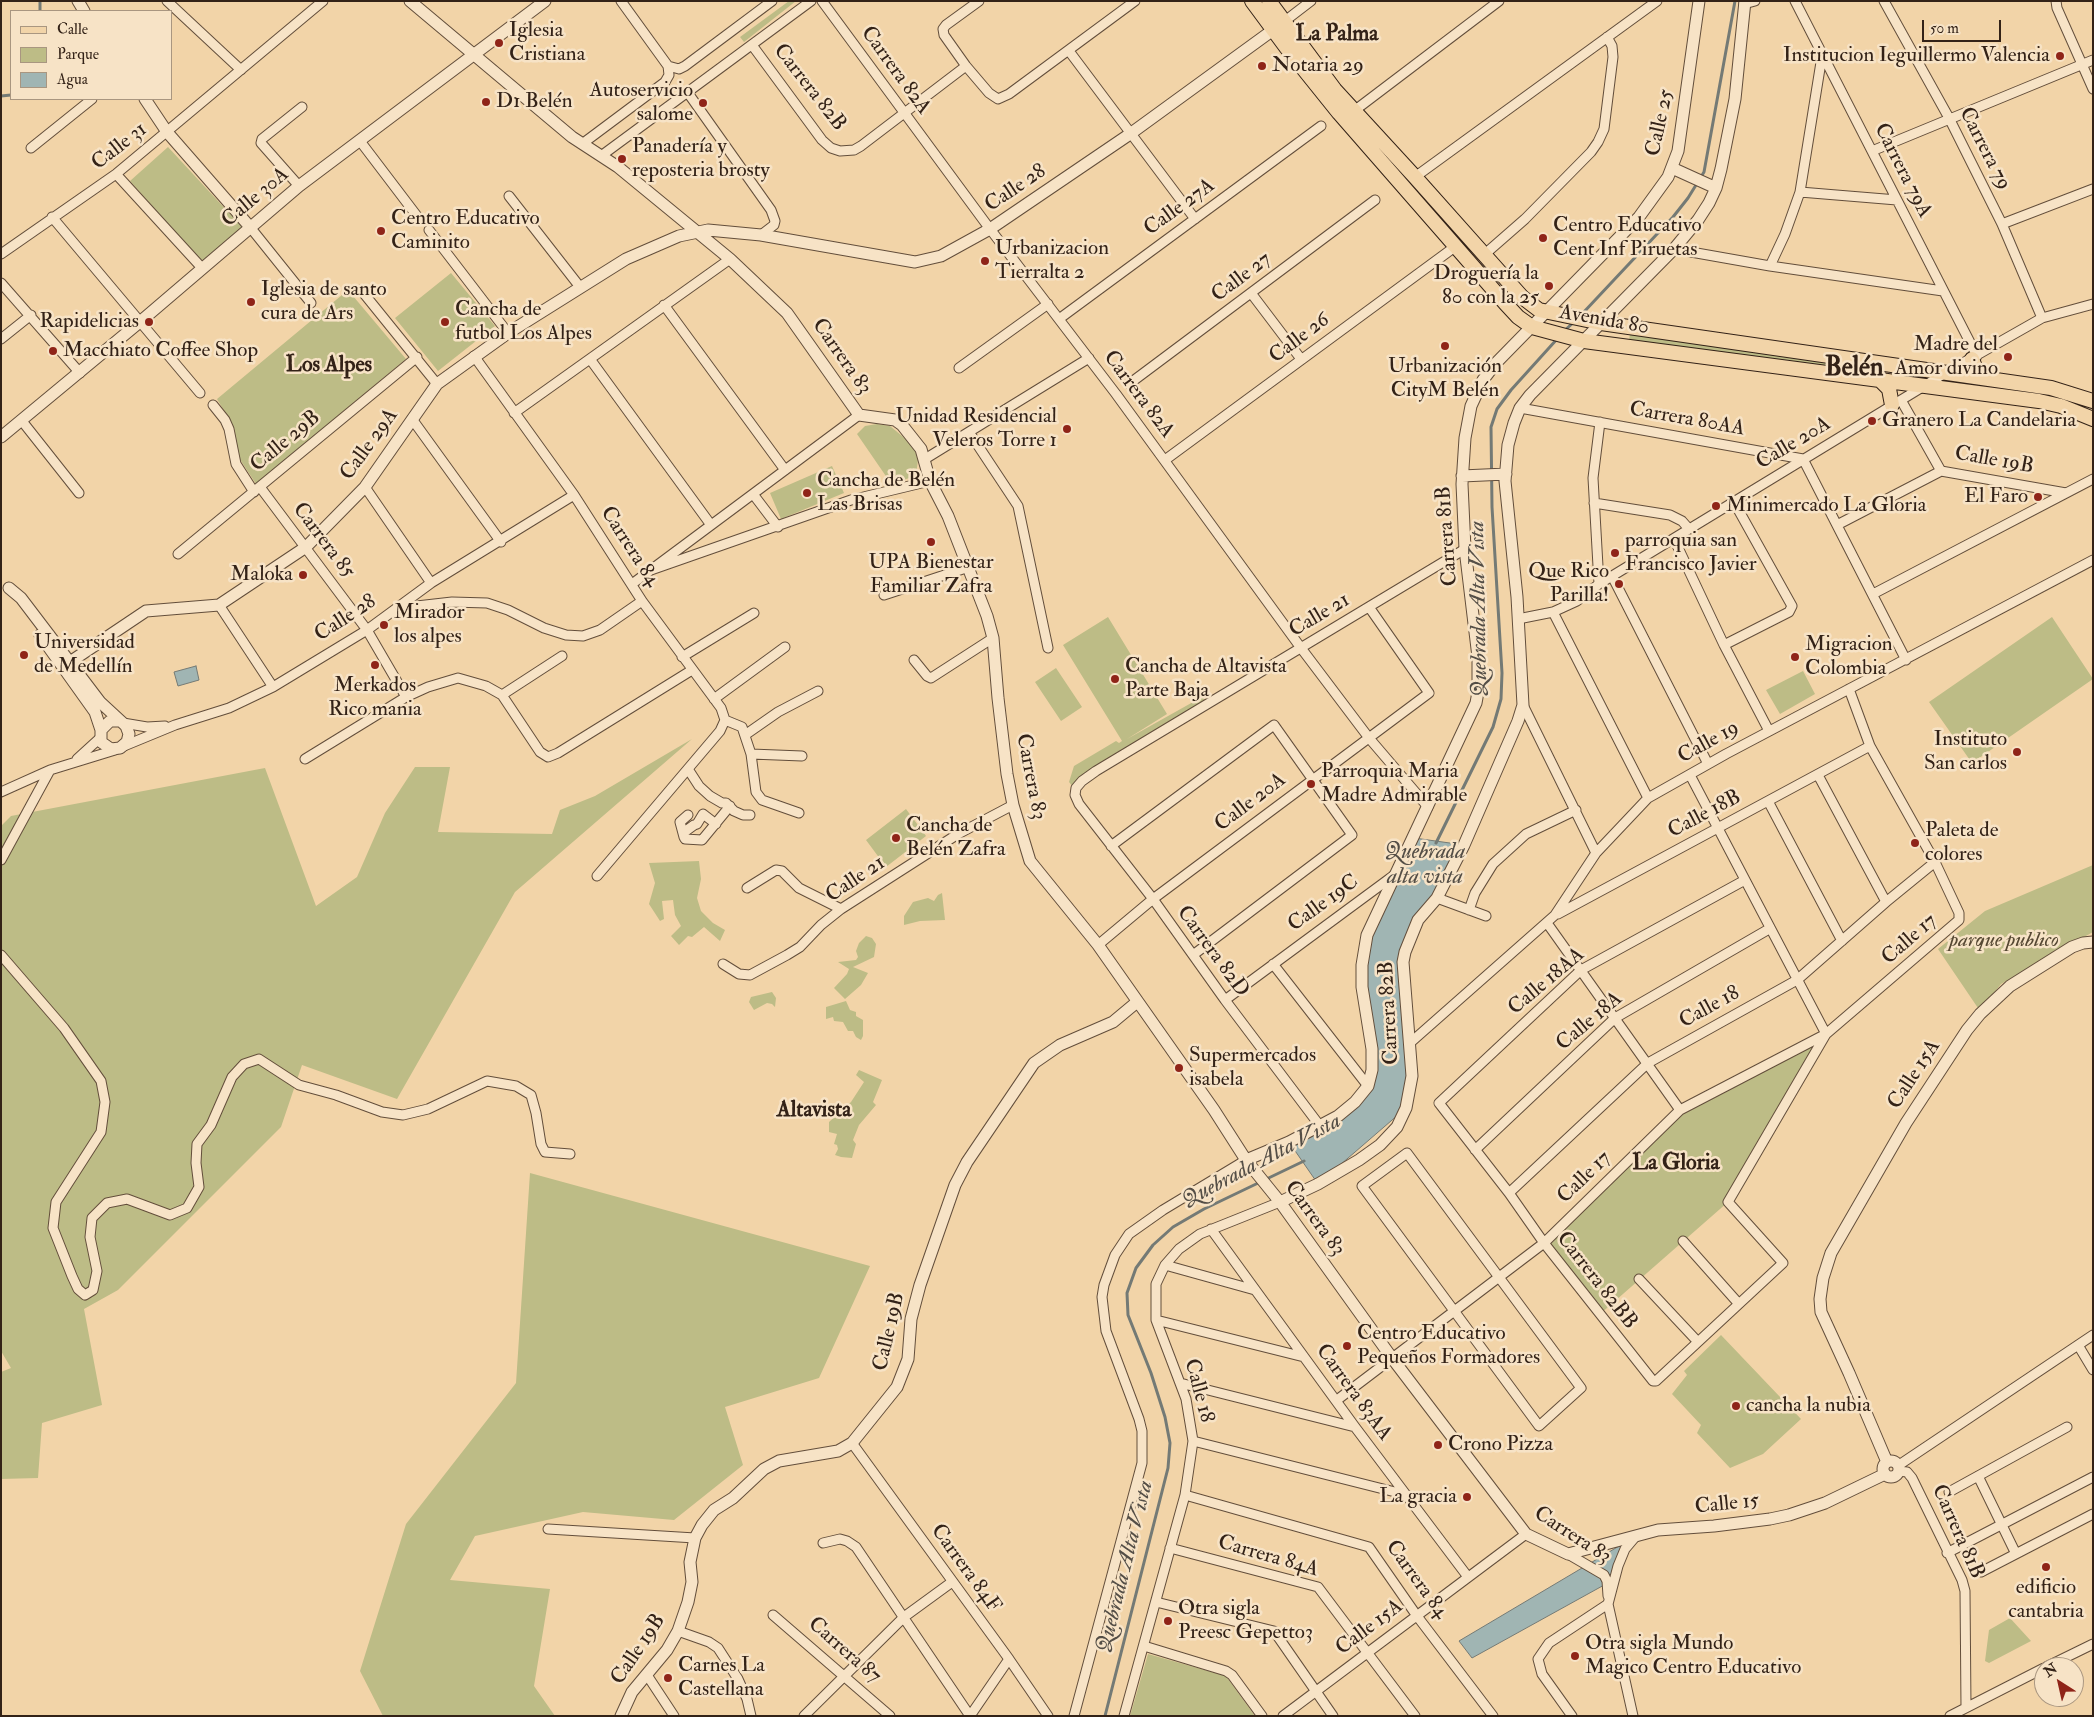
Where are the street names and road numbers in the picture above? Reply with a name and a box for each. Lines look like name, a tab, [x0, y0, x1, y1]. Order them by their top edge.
street label: Carrera 82A	[855, 22, 935, 120]
street label: Carrera 82B	[767, 39, 851, 137]
street label: Calle 25	[1642, 87, 1680, 159]
street label: Carrera 79	[1952, 103, 2016, 195]
street label: Calle 31	[87, 118, 153, 176]
street label: Carrera 79A	[1867, 119, 1937, 223]
street label: Calle 28	[981, 159, 1051, 219]
street label: Calle 30A	[217, 163, 295, 233]
street label: Calle 27A	[1140, 174, 1220, 242]
street label: Calle 27	[1207, 247, 1277, 309]
street label: Avenida 80	[1557, 301, 1651, 341]
street label: Calle 26	[1265, 308, 1335, 370]
street label: Carrera 83	[806, 314, 876, 400]
street label: Carrera 82A	[1097, 346, 1179, 444]
street label: Carrera 80AA	[1627, 397, 1747, 443]
street label: Calle 29A	[336, 404, 404, 486]
street label: Calle 29B	[246, 406, 326, 478]
street label: Calle 20A	[1752, 412, 1836, 476]
street label: Calle 19B	[1953, 442, 2035, 480]
street label: Carrera 81B	[1432, 485, 1464, 587]
street label: Carrera 85	[286, 498, 360, 584]
street label: Carrera 84	[594, 502, 664, 592]
street label: Calle 21	[1285, 588, 1355, 644]
street label: Calle 28	[310, 590, 382, 648]
street label: Calle 19	[1674, 716, 1744, 770]
street label: Carrera 83	[1009, 732, 1051, 822]
street label: Calle 20A	[1210, 768, 1292, 838]
street label: Calle 18B	[1664, 785, 1746, 845]
street label: Calle 21	[822, 851, 890, 909]
street label: Calle 19C	[1284, 870, 1364, 938]
street label: Carrera 82D	[1170, 901, 1254, 1003]
street label: Calle 17	[1877, 909, 1943, 971]
street label: Calle 18AA	[1504, 943, 1590, 1021]
street label: Carrera 82B	[1375, 961, 1405, 1065]
street label: Calle 18	[1675, 981, 1745, 1035]
street label: Calle 18A	[1552, 987, 1628, 1057]
street label: Calle 15A	[1883, 1036, 1947, 1114]
street label: Calle 17	[1553, 1146, 1617, 1210]
street label: Carrera 83	[1278, 1176, 1350, 1262]
street label: Carrera 82BB	[1550, 1227, 1642, 1335]
street label: Calle 19B	[869, 1290, 911, 1374]
street label: Carrera 83AA	[1309, 1340, 1397, 1446]
street label: Calle 18	[1177, 1356, 1219, 1426]
street label: Carrera 81B	[1925, 1481, 1989, 1583]
street label: Calle 15	[1694, 1489, 1760, 1521]
street label: Carrera 83	[1529, 1502, 1615, 1570]
street label: Carrera 84F	[924, 1520, 1006, 1618]
street label: Carrera 84A	[1215, 1531, 1321, 1583]
street label: Carrera 84	[1379, 1536, 1453, 1624]
street label: Calle 15A	[1331, 1595, 1409, 1661]
street label: Calle 19B	[606, 1610, 672, 1690]
street label: Carrera 87	[802, 1612, 886, 1690]

